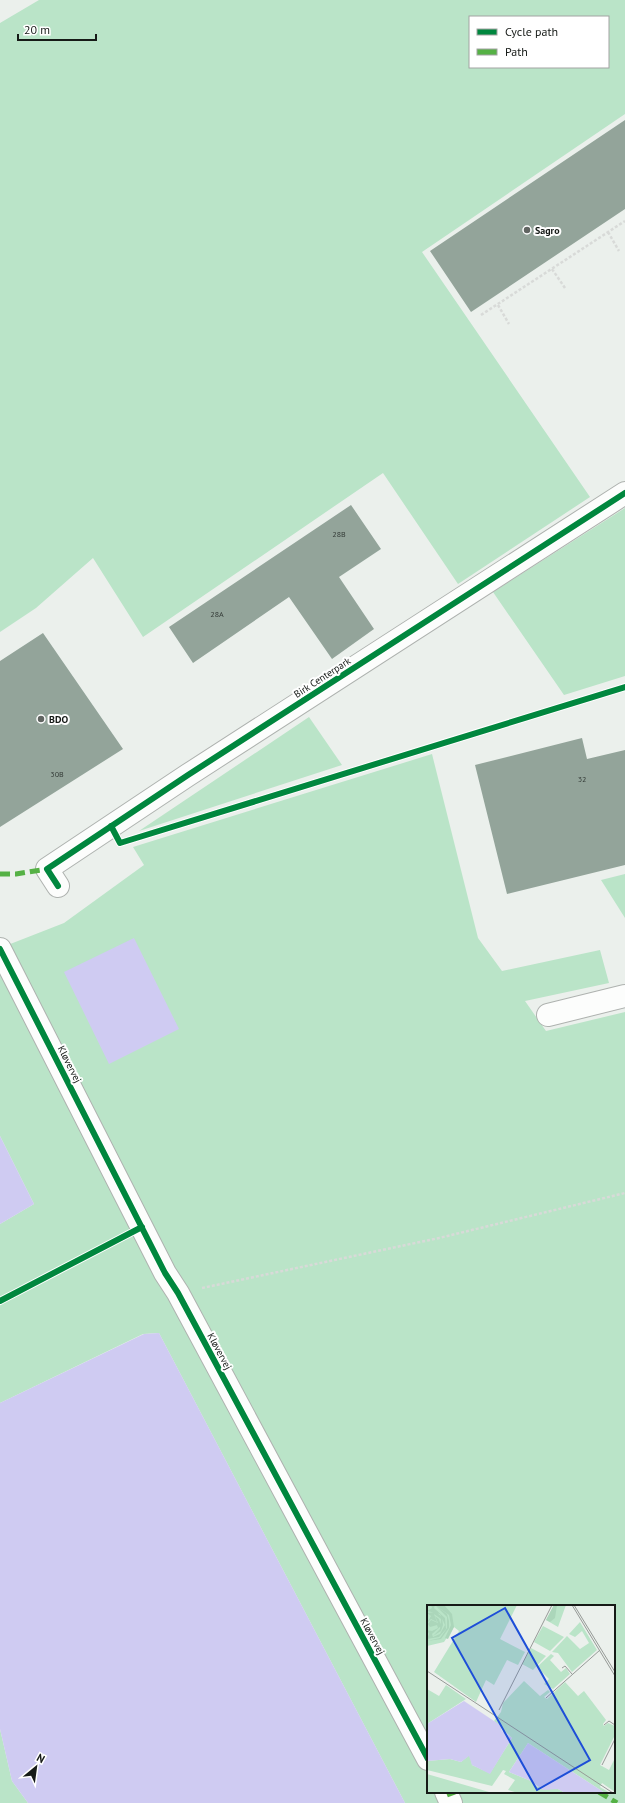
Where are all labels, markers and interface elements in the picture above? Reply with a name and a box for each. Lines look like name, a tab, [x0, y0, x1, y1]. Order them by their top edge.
scale bar	[18, 16, 96, 42]
legend	[469, 16, 609, 68]
text: 20 m	[24, 22, 50, 37]
text: Cycle path	[505, 24, 558, 39]
text: Path	[505, 44, 528, 59]
place label: Sagro	[535, 224, 560, 237]
marker: Sagro	[522, 225, 532, 235]
house number: 28B	[332, 529, 346, 539]
house number: 28A	[210, 609, 224, 619]
street label: Birk Centerpark	[291, 654, 353, 701]
place label: BDO	[49, 713, 68, 726]
marker: BDO	[36, 714, 46, 724]
house number: 30B	[50, 769, 64, 779]
house number: 32	[578, 774, 586, 784]
street label: Kløvervej	[55, 1043, 84, 1085]
street label: Kløvervej	[204, 1331, 235, 1372]
inset map	[427, 1605, 615, 1793]
street label: Kløvervej	[357, 1616, 388, 1657]
north arrow	[16, 1747, 56, 1787]
text: N	[34, 1750, 47, 1766]

